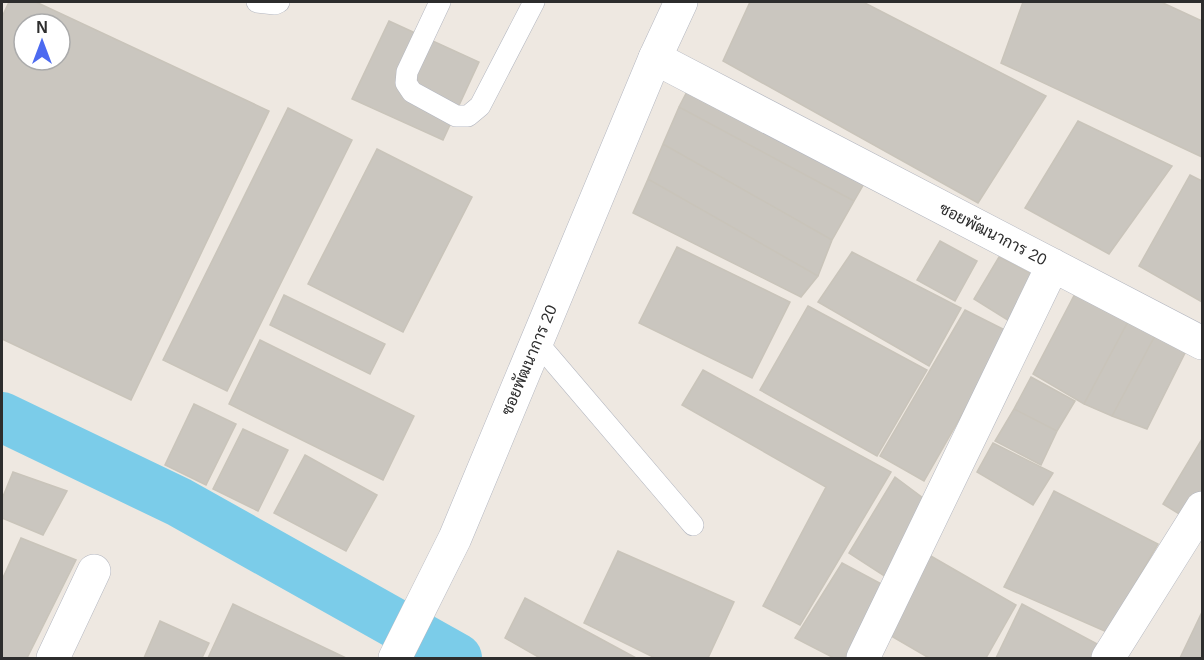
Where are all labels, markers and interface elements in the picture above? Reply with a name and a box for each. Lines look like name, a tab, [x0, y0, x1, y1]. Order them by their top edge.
north arrow	[12, 12, 72, 72]
text: N	[36, 19, 48, 36]
street label: ซอยพัฒนาการ 20	[937, 198, 1050, 268]
street label: ซอยพัฒนาการ 20	[496, 301, 560, 418]

